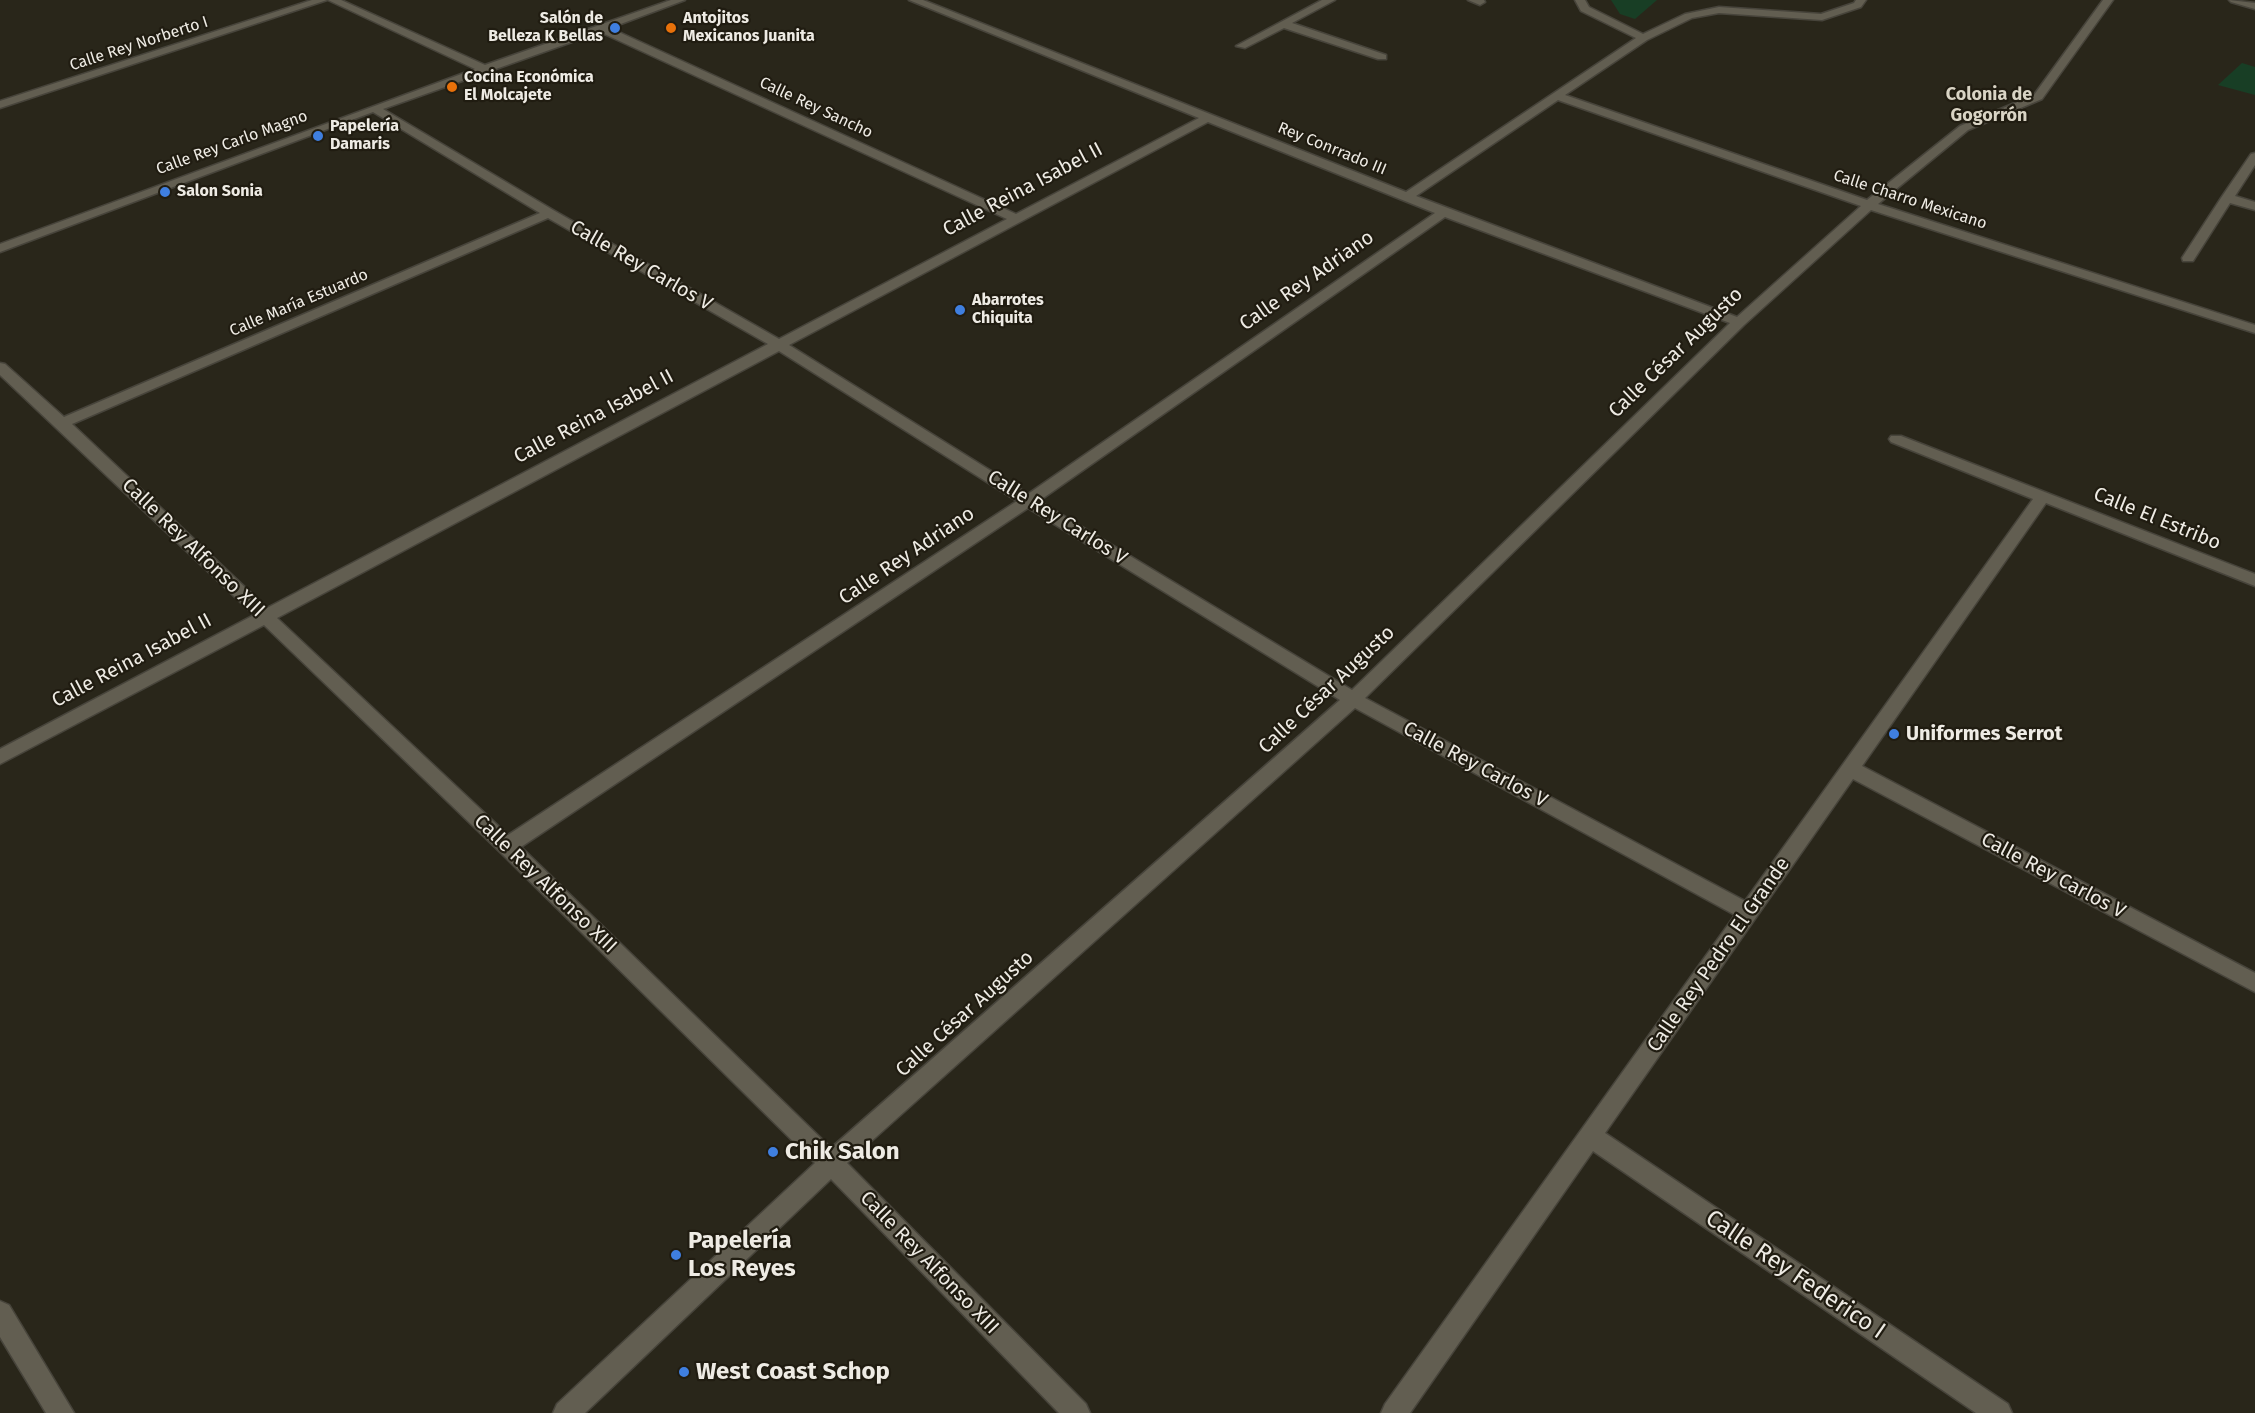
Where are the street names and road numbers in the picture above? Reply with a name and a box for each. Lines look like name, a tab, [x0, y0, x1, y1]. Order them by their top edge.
street label: Calle Rey Norberto I	[67, 13, 211, 75]
street label: Calle Rey Sancho	[756, 73, 876, 143]
street label: Calle Rey Carlo Magno	[154, 107, 310, 179]
street label: Rey Conrrado III	[1275, 118, 1389, 180]
street label: Calle Reina Isabel II	[939, 138, 1107, 242]
street label: Calle Charro Mexicano	[1831, 166, 1989, 234]
street label: Calle Rey Carlos V	[566, 216, 716, 316]
street label: Calle Rey Adriano	[1235, 226, 1379, 336]
street label: Calle María Estuardo	[227, 265, 371, 341]
street label: Calle César Augusto	[1604, 283, 1748, 423]
street label: Calle Reina Isabel II	[510, 365, 678, 469]
street label: Calle Rey Carlos V	[983, 465, 1131, 571]
street label: Calle Rey Alfonso XIII	[117, 474, 269, 622]
street label: Calle El Estribo	[2090, 483, 2224, 555]
street label: Calle Rey Adriano	[835, 502, 979, 610]
street label: Calle Reina Isabel II	[48, 609, 216, 713]
street label: Calle César Augusto	[1254, 621, 1400, 759]
street label: Calle Rey Carlos V	[1399, 717, 1551, 813]
street label: Calle Rey Alfonso XIII	[469, 810, 621, 958]
street label: Calle Rey Carlos V	[1977, 828, 2129, 924]
street label: Calle Rey Pedro El Grande	[1643, 853, 1795, 1057]
street label: Calle César Augusto	[891, 946, 1039, 1082]
street label: Calle Rey Alfonso XIII	[855, 1187, 1003, 1339]
street label: Calle Rey Federico I	[1700, 1204, 1890, 1346]

